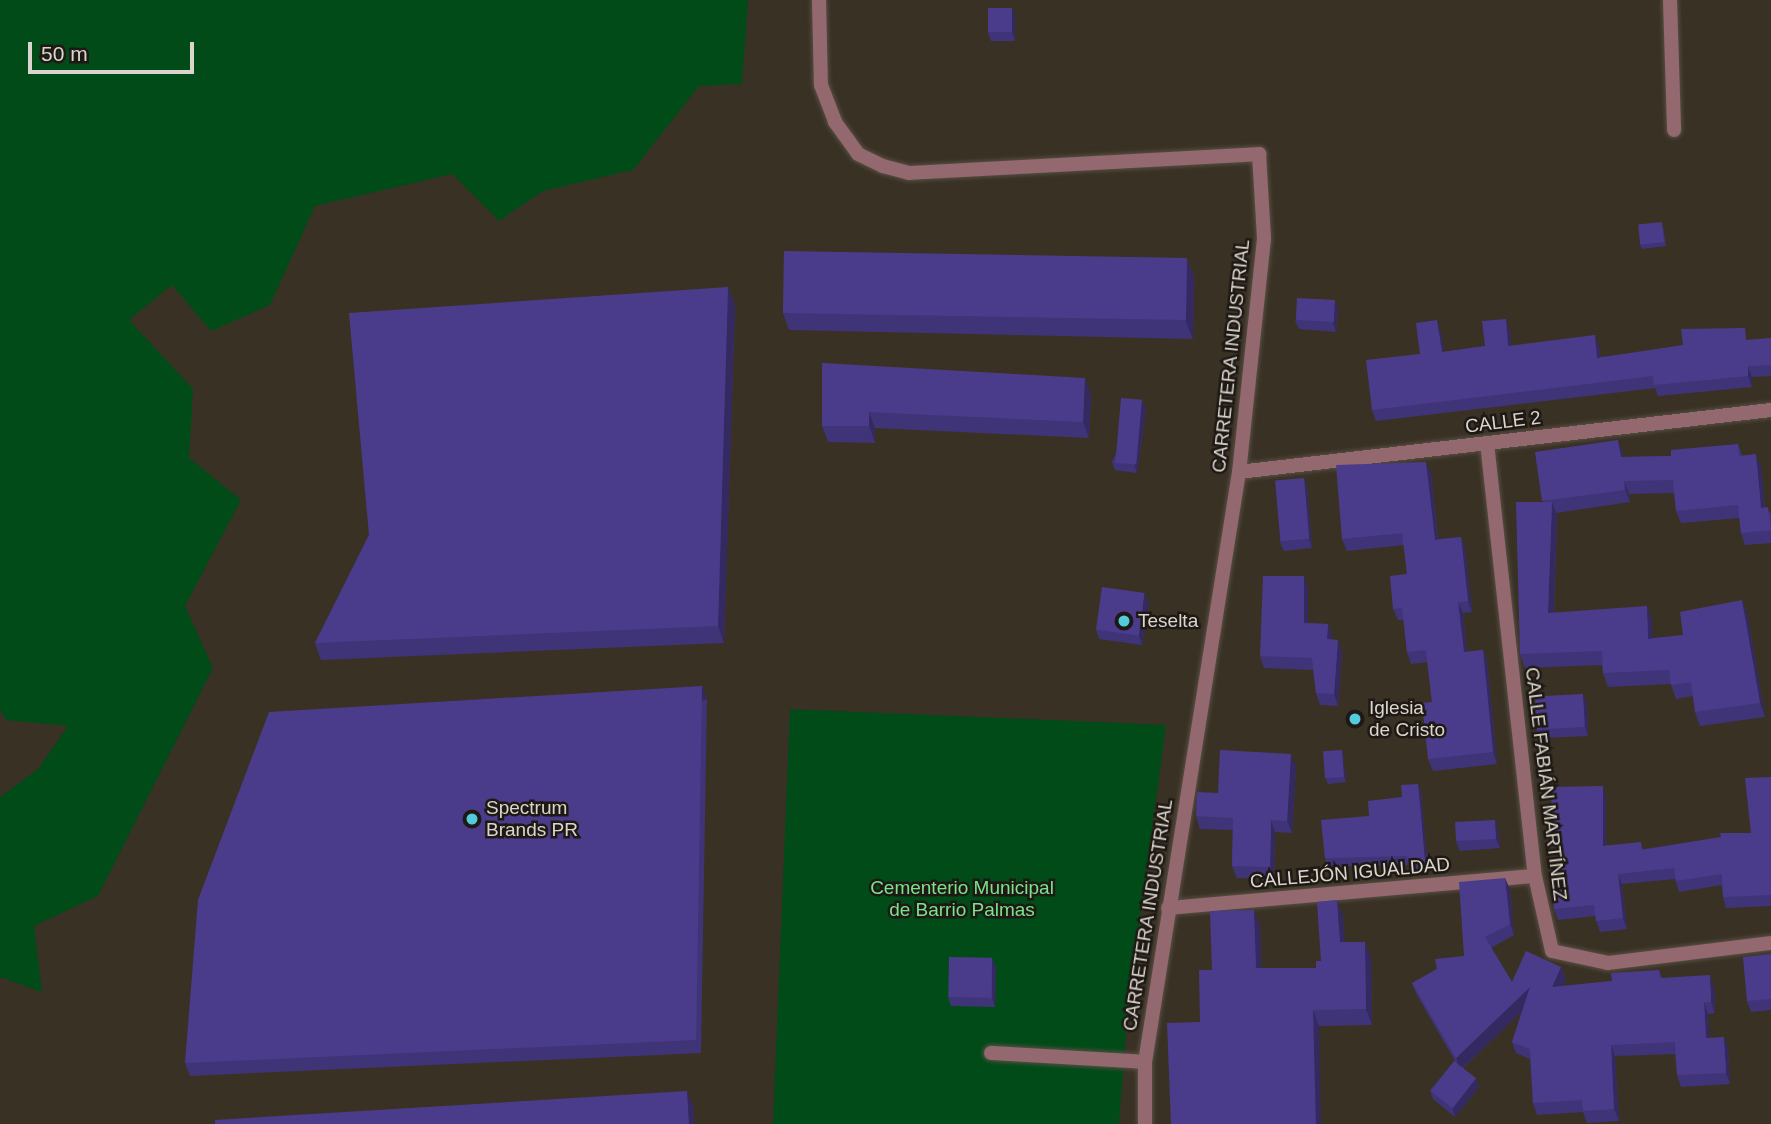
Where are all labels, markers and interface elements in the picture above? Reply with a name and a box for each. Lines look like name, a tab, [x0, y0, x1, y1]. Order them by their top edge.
scale bar	[32, 28, 198, 72]
text: 50 m	[41, 42, 88, 65]
street label: CARRETERA INDUSTRIAL	[1207, 238, 1255, 474]
street label: CALLE 2	[1464, 406, 1542, 438]
place label: Teselta	[1138, 610, 1198, 632]
marker: Teselta	[1116, 613, 1132, 629]
street label: CALLE FABIÁN MARTÍNEZ	[1520, 666, 1572, 902]
place label: Iglesia de Cristo	[1369, 697, 1445, 741]
marker: Iglesia de Cristo	[1347, 711, 1363, 727]
place label: Spectrum Brands PR	[486, 797, 578, 841]
street label: CARRETERA INDUSTRIAL	[1118, 797, 1178, 1033]
marker: Spectrum Brands PR	[464, 811, 480, 827]
street label: CALLEJÓN IGUALDAD	[1249, 853, 1451, 893]
park label: Cementerio Municipal de Barrio Palmas	[870, 877, 1054, 921]

